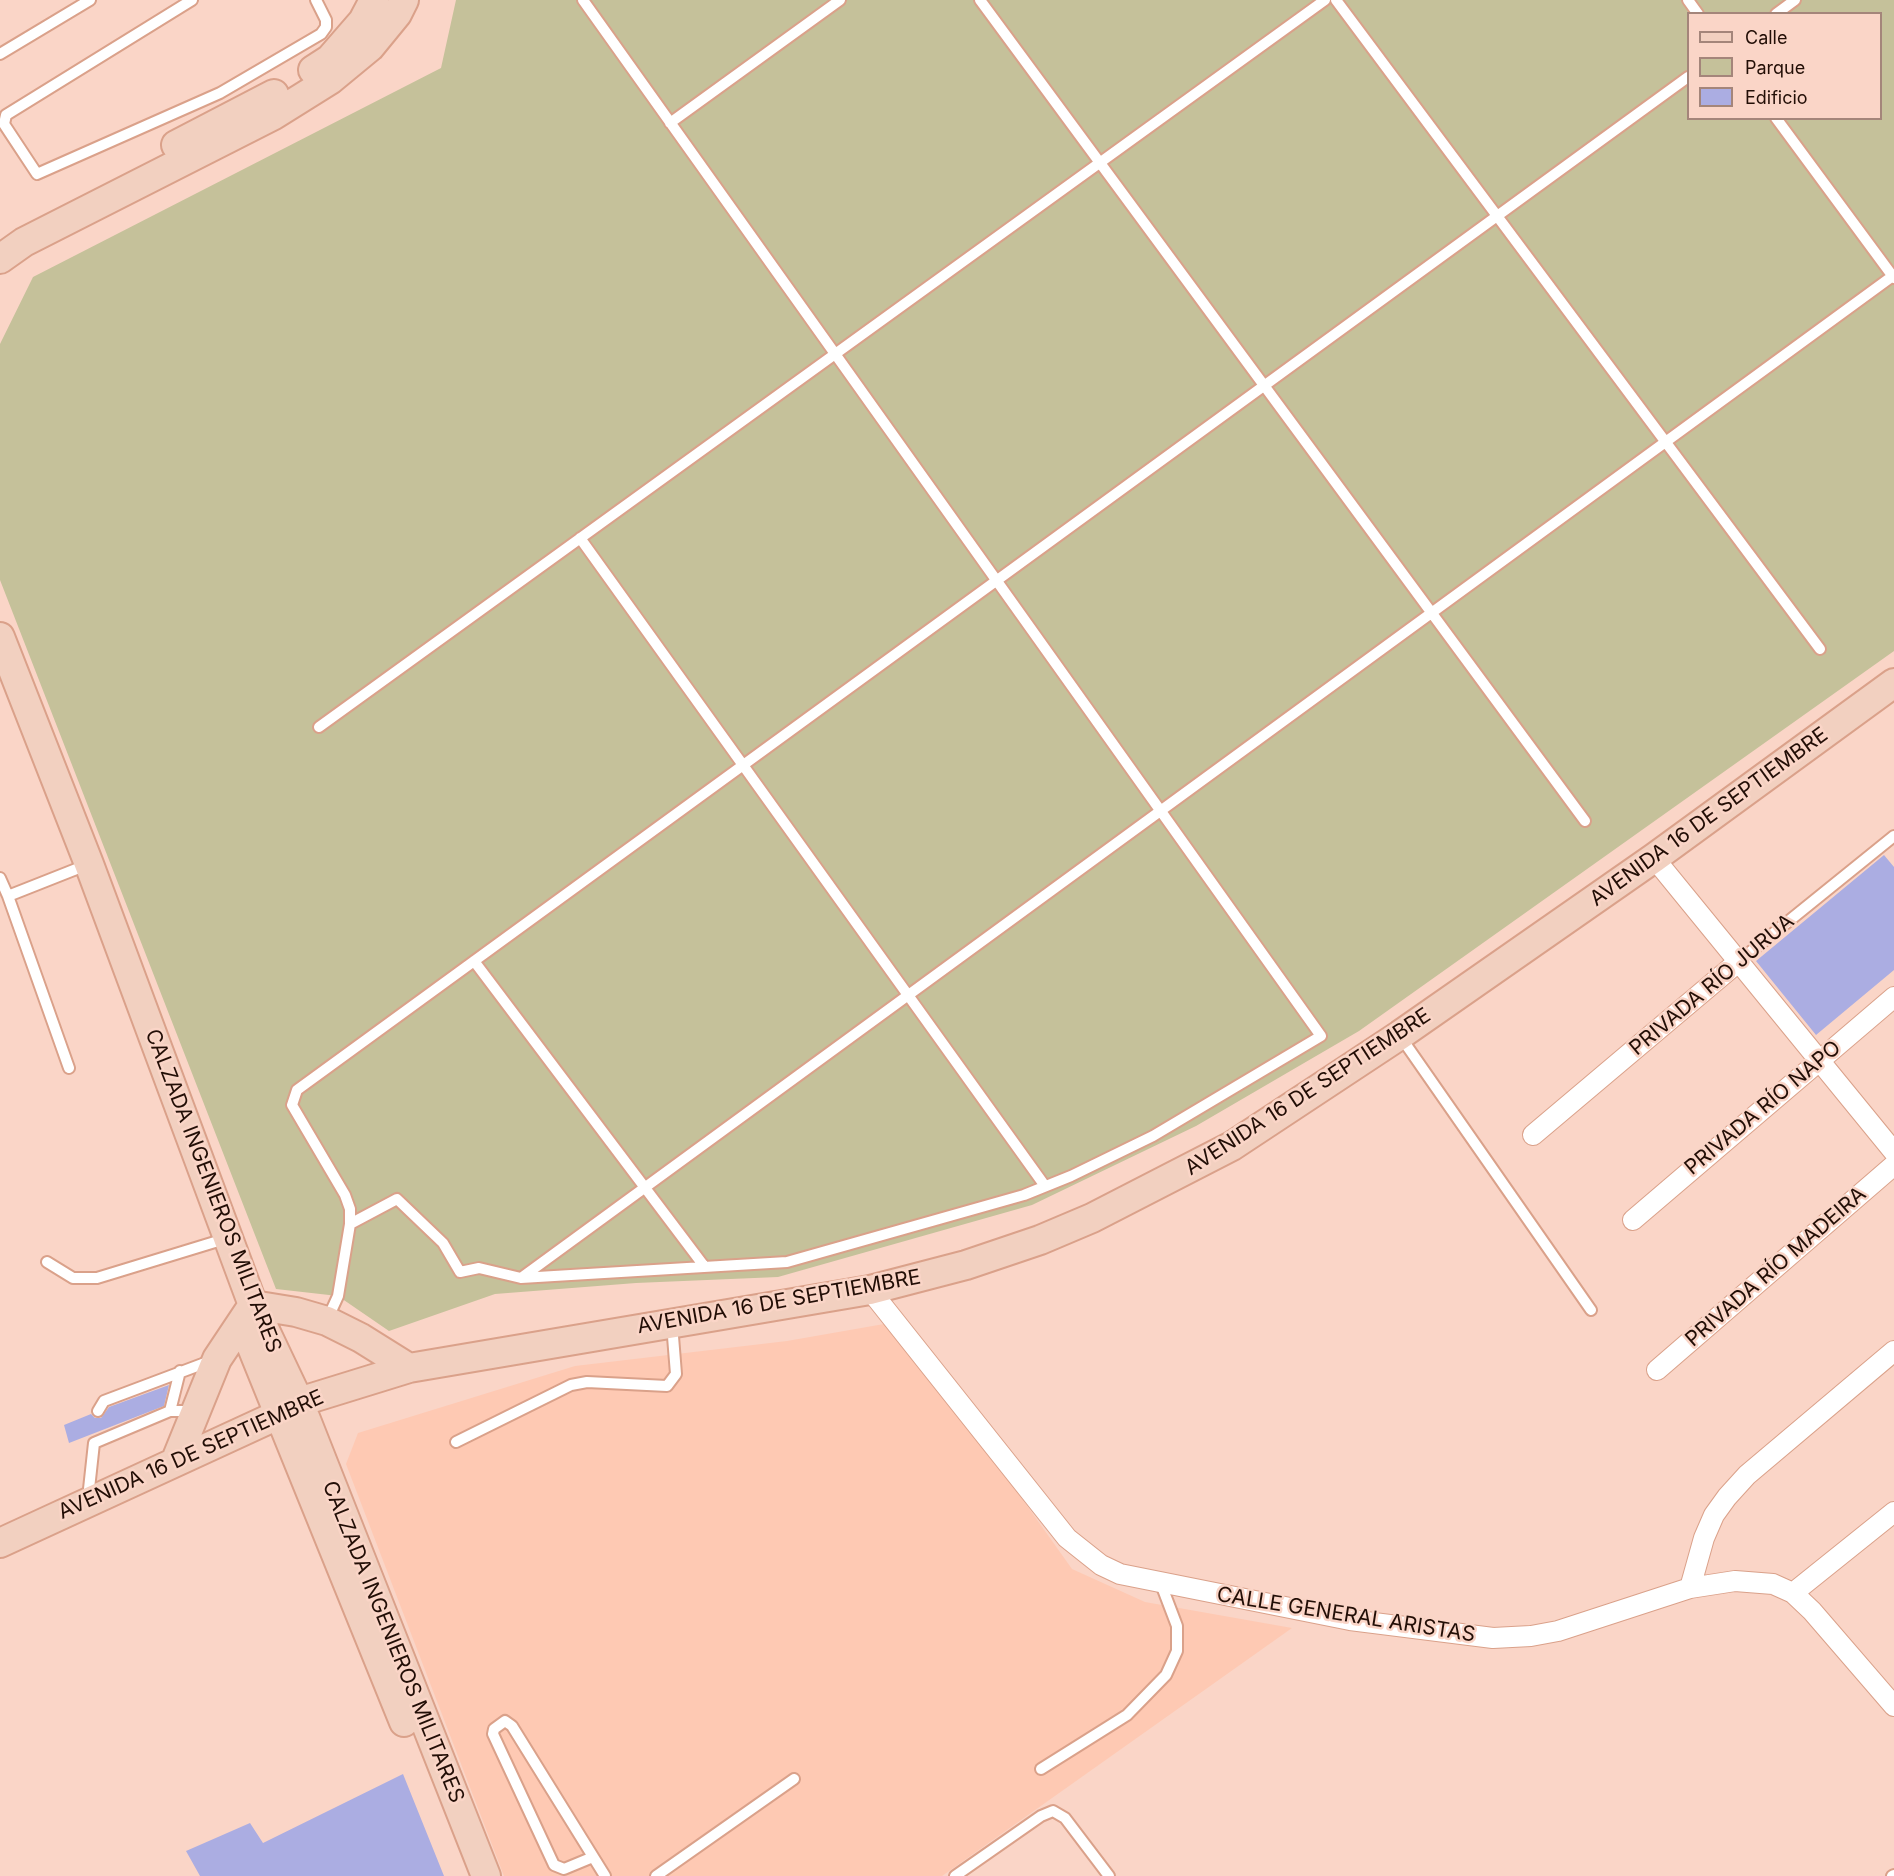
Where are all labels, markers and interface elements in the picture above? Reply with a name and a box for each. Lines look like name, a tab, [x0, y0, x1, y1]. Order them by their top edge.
legend	[1687, 12, 1882, 120]
text: Calle	[1745, 27, 1787, 48]
text: Parque	[1745, 57, 1805, 78]
text: Edificio	[1745, 87, 1808, 108]
street label: AVENIDA 16 DE SEPTIEMBRE	[1585, 722, 1833, 912]
street label: PRIVADA RÍO JURUA	[1625, 909, 1799, 1061]
street label: AVENIDA 16 DE SEPTIEMBRE	[1180, 1003, 1436, 1181]
street label: CALZADA INGENIEROS MILITARES	[139, 1026, 287, 1356]
street label: PRIVADA RÍO NAPO	[1680, 1035, 1846, 1181]
street label: PRIVADA RÍO MADEIRA	[1681, 1182, 1871, 1352]
street label: AVENIDA 16 DE SEPTIEMBRE	[635, 1265, 923, 1339]
street label: AVENIDA 16 DE SEPTIEMBRE	[54, 1385, 328, 1525]
street label: CALZADA INGENIEROS MILITARES	[317, 1478, 469, 1806]
street label: CALLE GENERAL ARISTAS	[1215, 1582, 1477, 1648]

